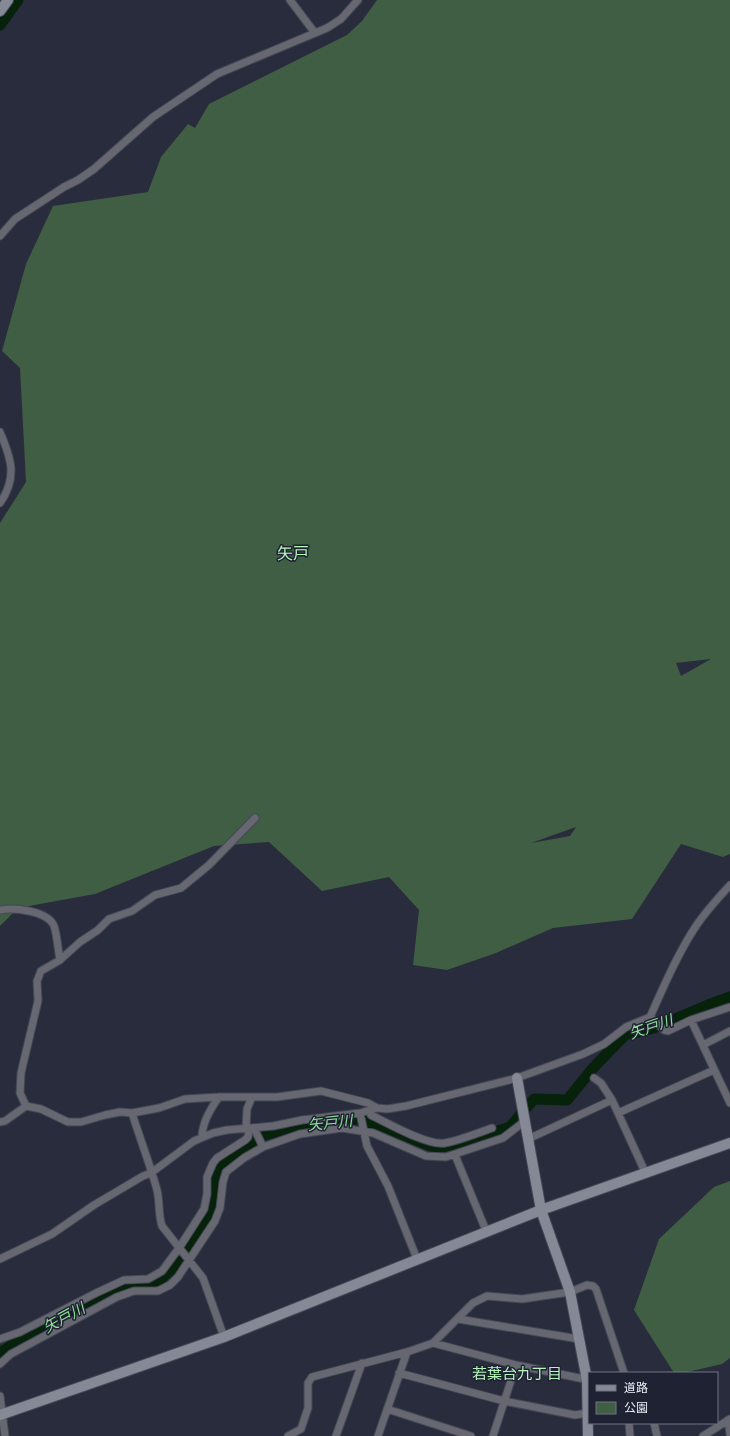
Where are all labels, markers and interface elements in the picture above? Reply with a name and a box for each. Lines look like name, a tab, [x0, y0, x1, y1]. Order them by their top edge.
district label: 矢戸	[277, 543, 309, 563]
water label: 矢戸川	[626, 1010, 677, 1043]
water label: 矢戸川	[307, 1110, 355, 1134]
water label: 矢戸川	[39, 1297, 90, 1337]
district label: 若葉台九丁目	[472, 1364, 562, 1383]
legend	[588, 1372, 718, 1424]
text: 道路	[624, 1380, 648, 1395]
text: 公園	[624, 1400, 648, 1415]

